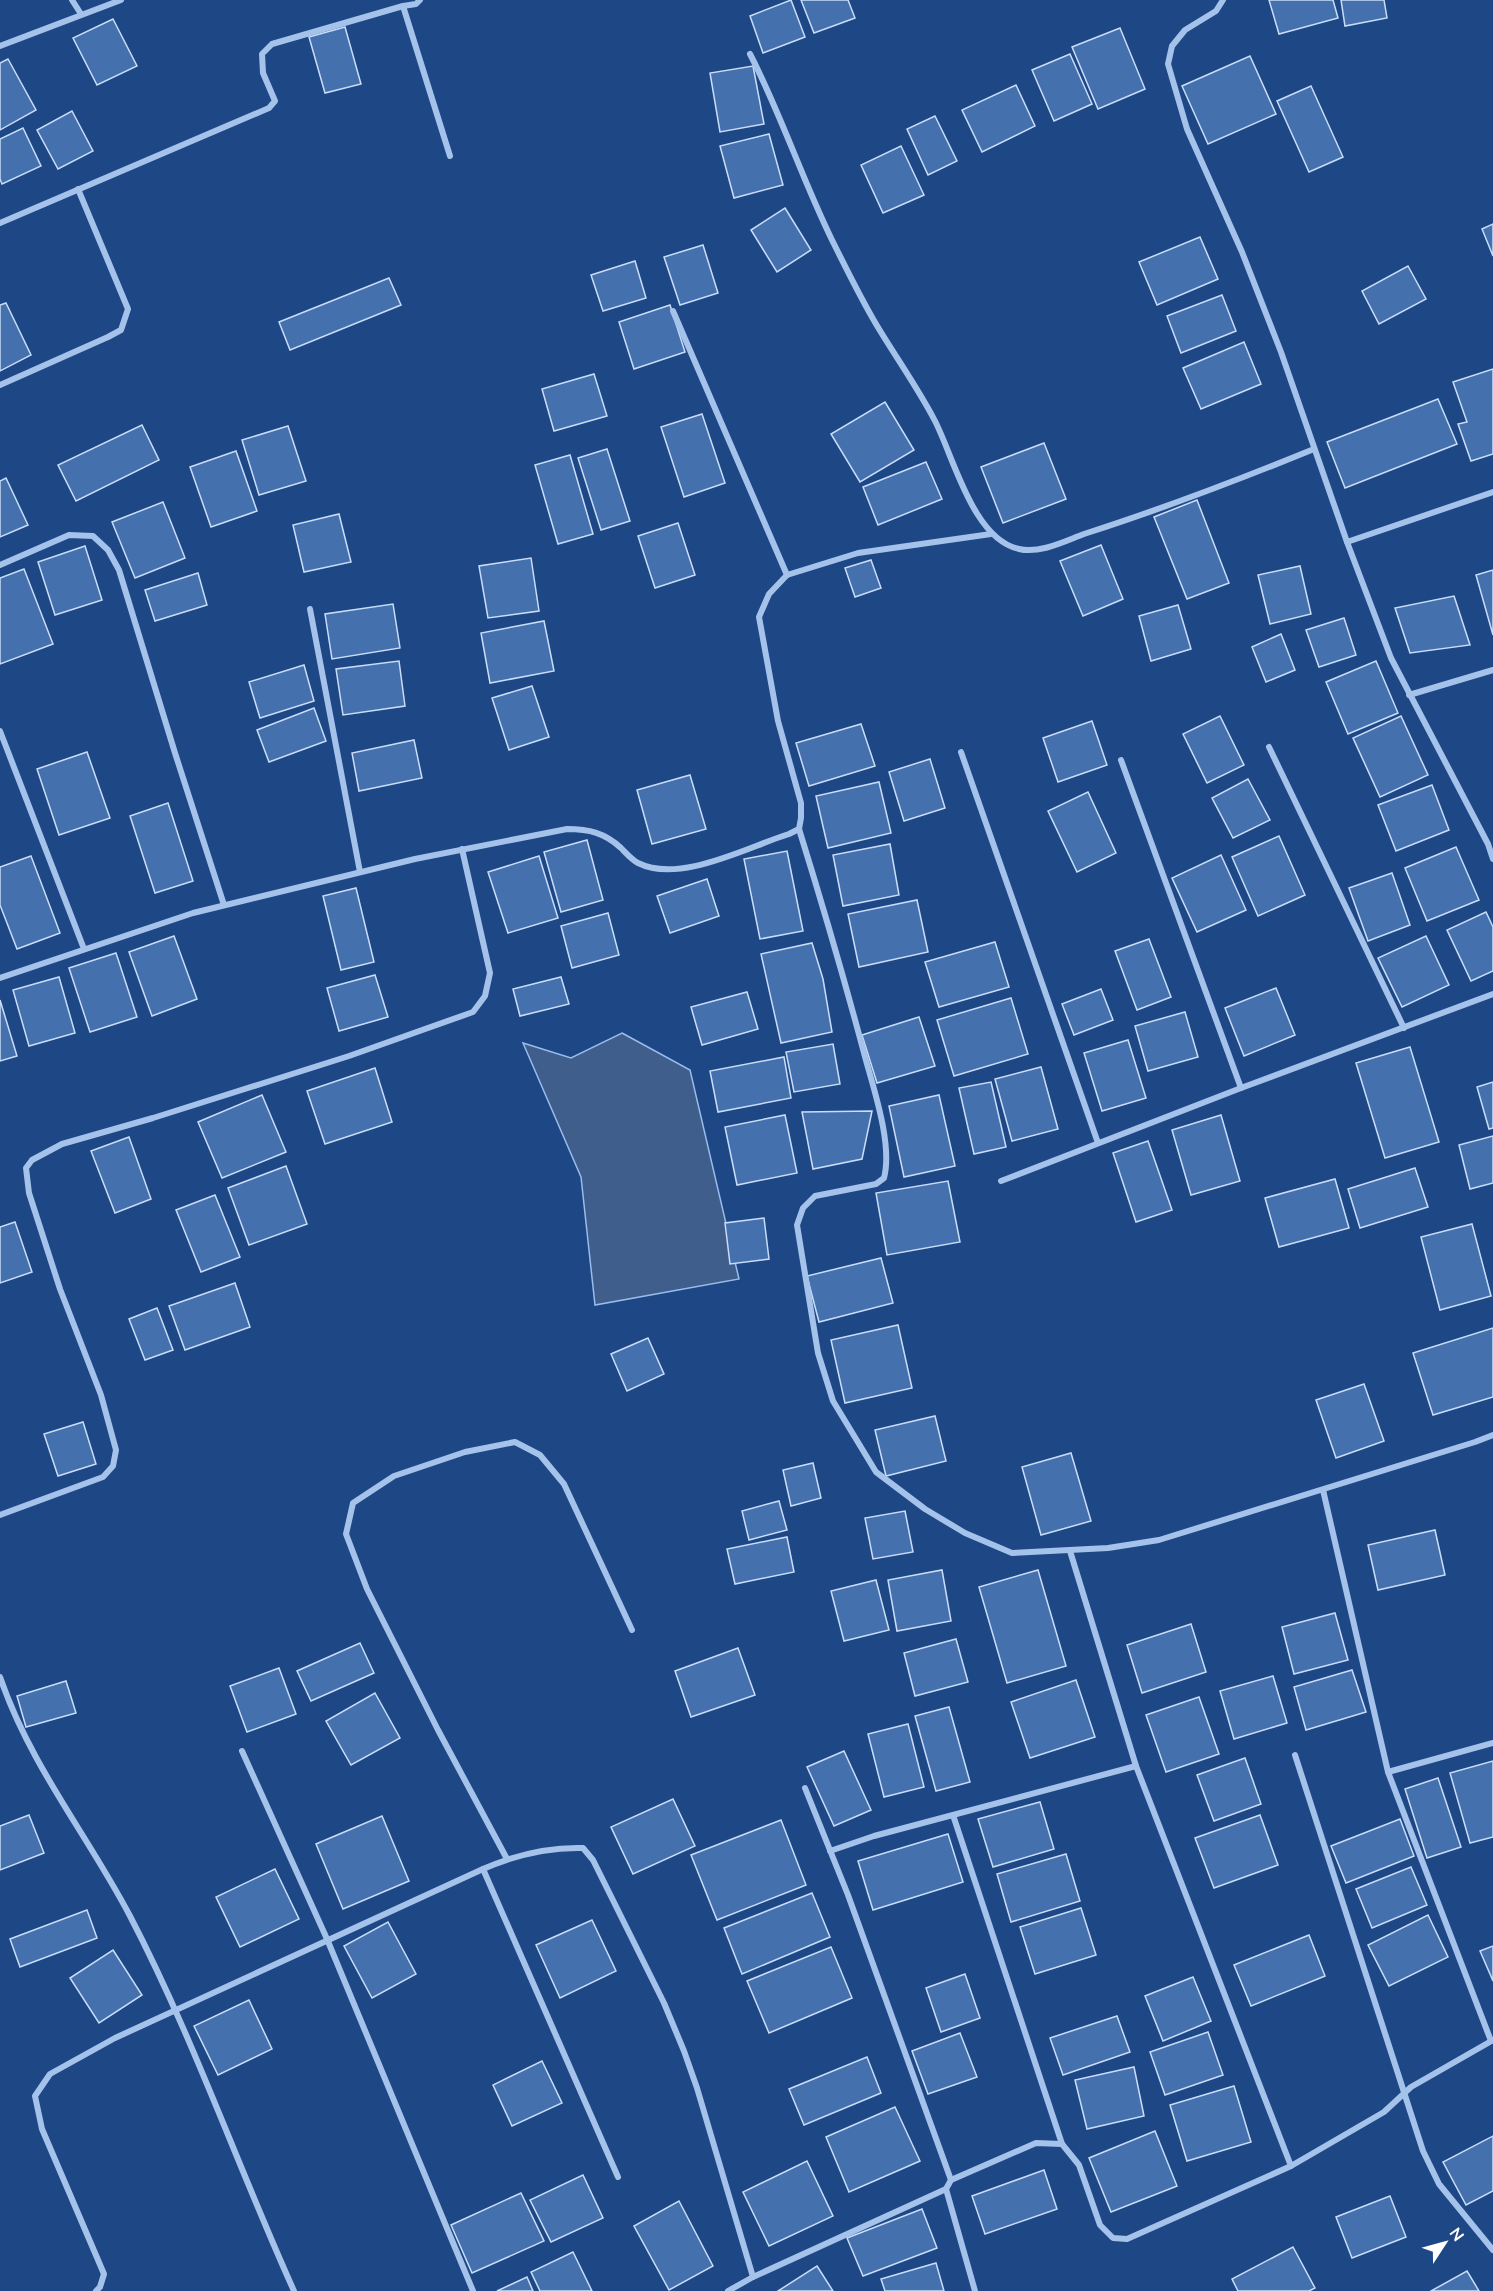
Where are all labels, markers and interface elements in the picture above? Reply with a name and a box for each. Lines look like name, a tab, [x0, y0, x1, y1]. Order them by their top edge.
north arrow	[1415, 2213, 1475, 2273]
text: N	[1445, 2223, 1469, 2245]

